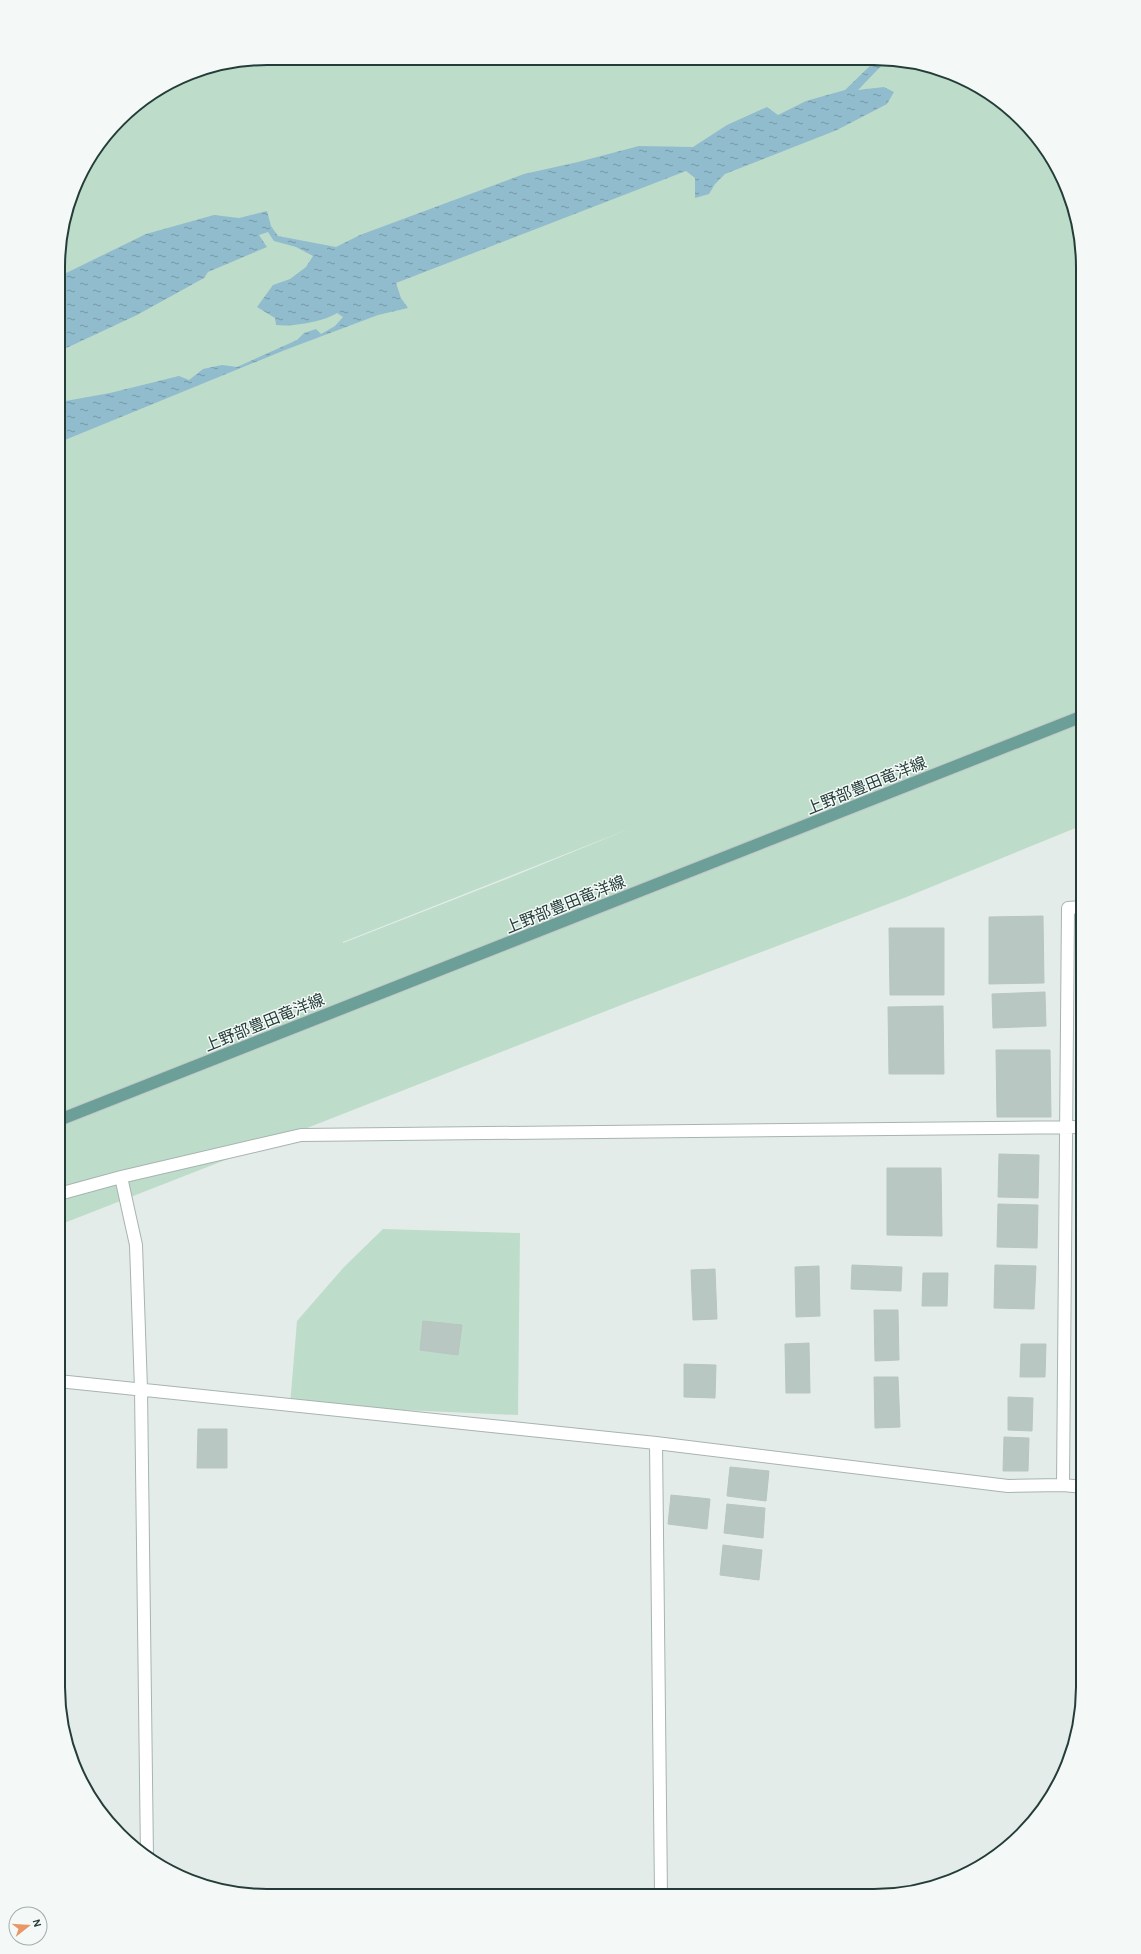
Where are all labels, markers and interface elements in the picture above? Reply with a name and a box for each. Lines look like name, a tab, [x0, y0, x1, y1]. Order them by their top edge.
street label: 上野部豊田竜洋線	[804, 754, 929, 817]
street label: 上野部豊田竜洋線	[503, 873, 628, 936]
street label: 上野部豊田竜洋線	[202, 991, 327, 1054]
north arrow	[8, 1906, 48, 1946]
text: N	[31, 1918, 43, 1928]

